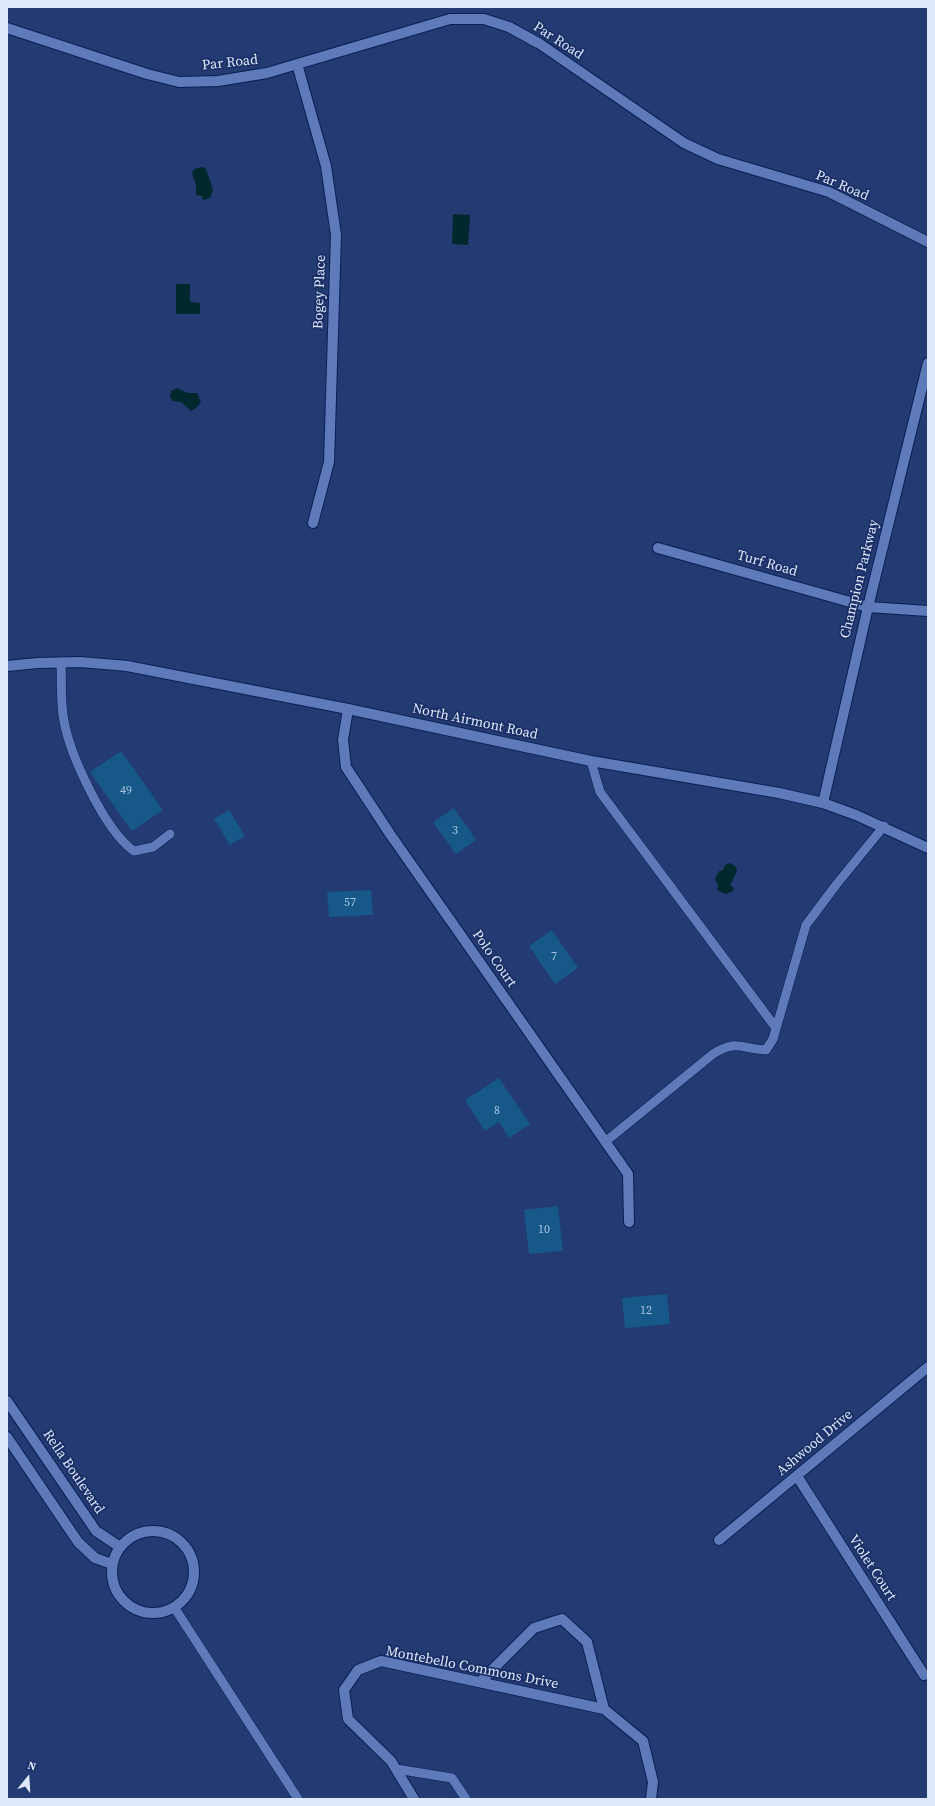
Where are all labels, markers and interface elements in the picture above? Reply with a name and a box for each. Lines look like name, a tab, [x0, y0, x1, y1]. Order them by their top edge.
street label: Par Road	[530, 19, 586, 63]
street label: Par Road	[201, 52, 259, 74]
street label: Par Road	[813, 167, 871, 205]
street label: Bogey Place	[310, 255, 330, 329]
street label: Champion Parkway	[837, 518, 883, 640]
street label: Turf Road	[735, 547, 799, 581]
street label: North Airmont Road	[411, 700, 539, 744]
house number: 49	[120, 784, 132, 798]
house number: 3	[452, 824, 458, 838]
house number: 57	[344, 896, 356, 910]
street label: Polo Court	[468, 927, 520, 991]
house number: 7	[551, 950, 557, 964]
house number: 8	[494, 1104, 500, 1118]
house number: 10	[538, 1223, 550, 1237]
house number: 12	[640, 1304, 652, 1318]
street label: Ashwood Drive	[774, 1406, 856, 1480]
street label: Rella Boulevard	[39, 1427, 107, 1517]
street label: Violet Court	[844, 1532, 900, 1604]
street label: Montebello Commons Drive	[384, 1643, 560, 1693]
north arrow	[8, 1758, 48, 1798]
text: N	[26, 1758, 38, 1774]

